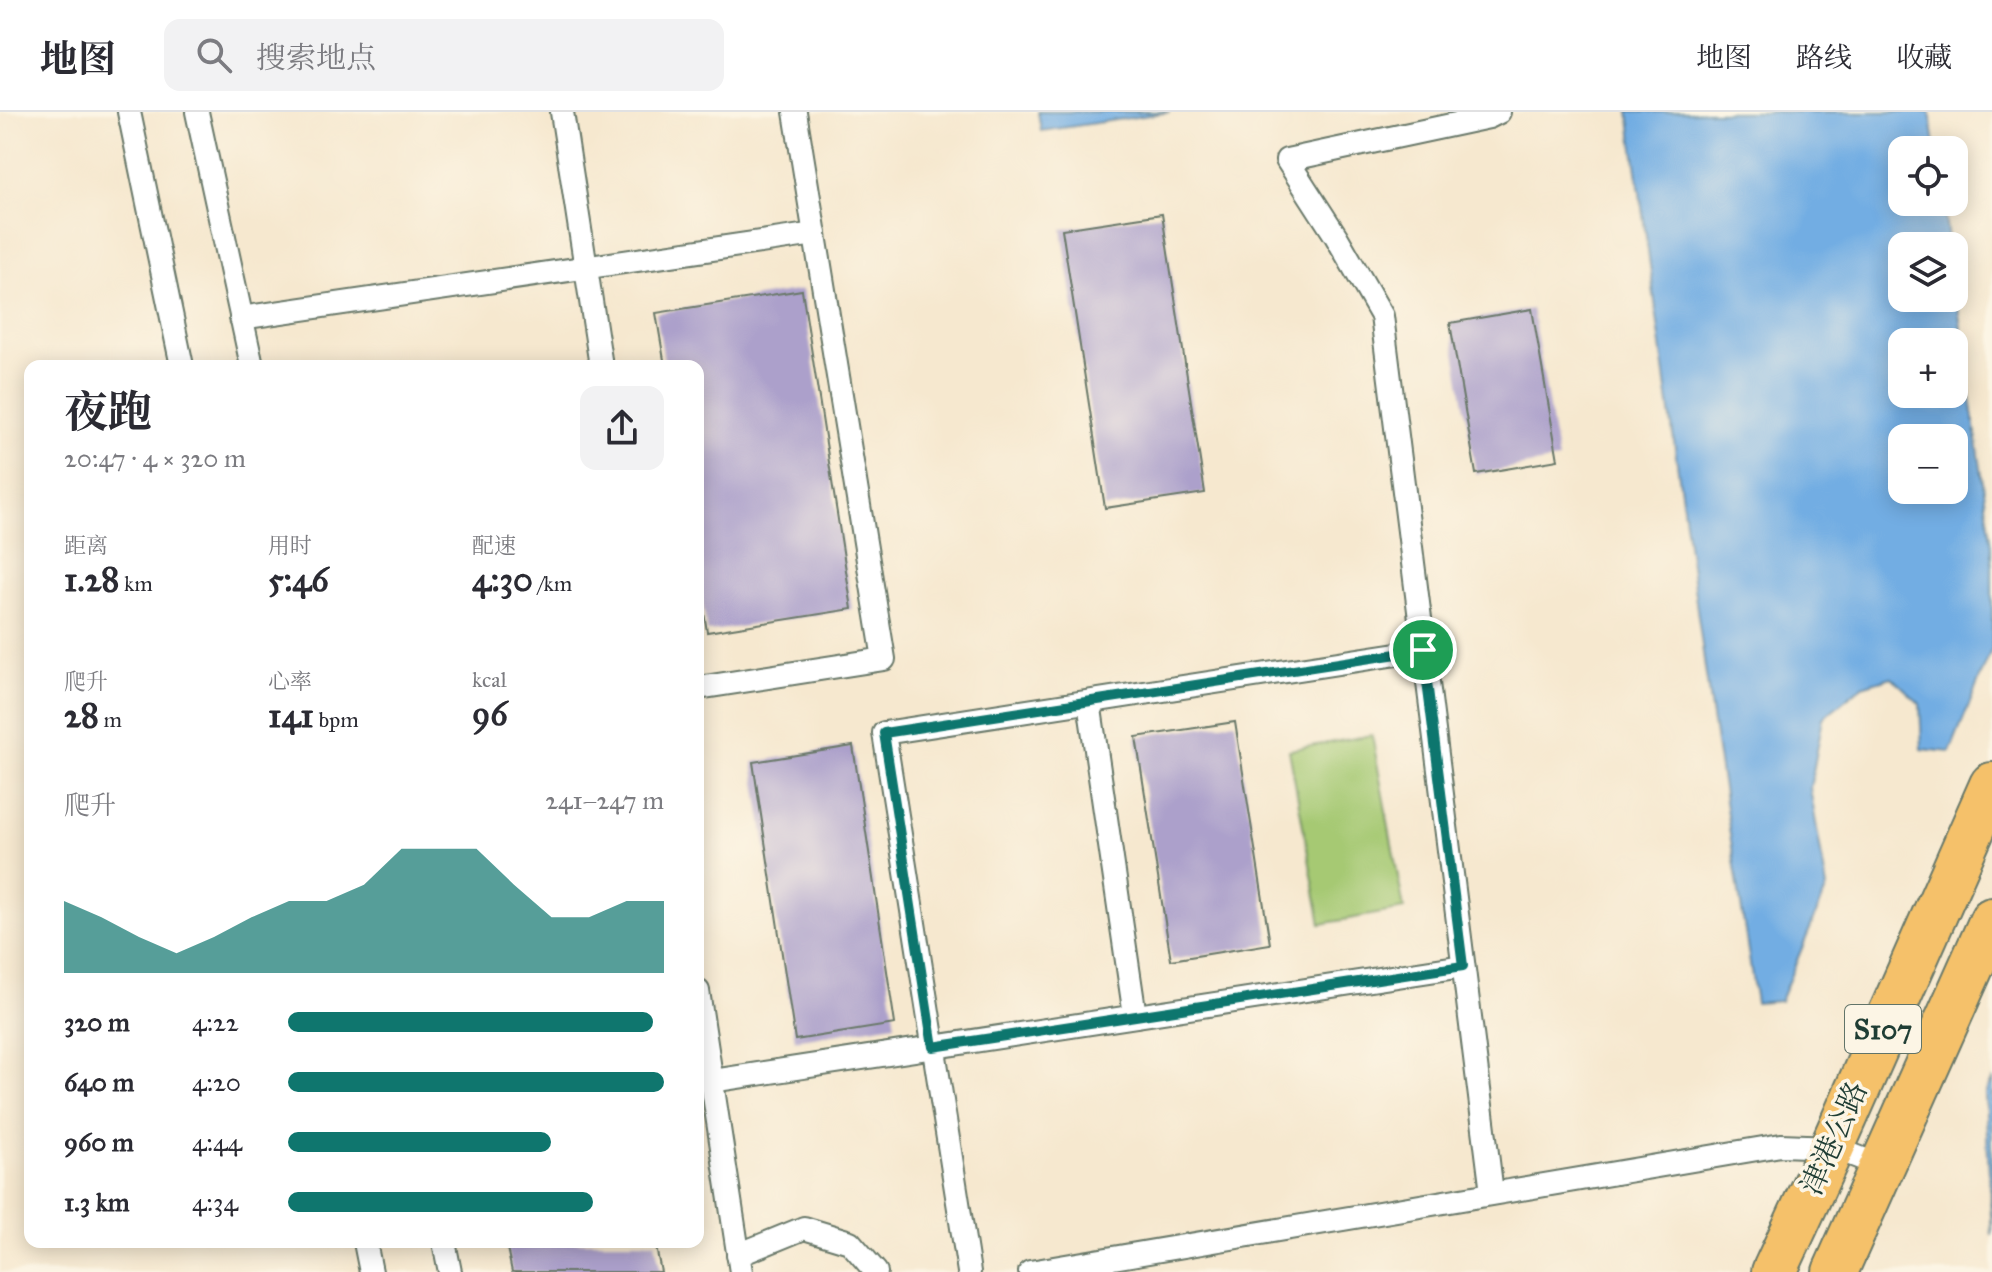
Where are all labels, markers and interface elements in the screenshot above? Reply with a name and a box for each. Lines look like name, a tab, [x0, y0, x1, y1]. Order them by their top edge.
search box	[164, 19, 724, 91]
icon: search	[192, 33, 236, 77]
text: 地图	[40, 36, 116, 82]
text: 搜索地点	[256, 40, 376, 76]
text: 地图	[1696, 40, 1752, 75]
text: 路线	[1796, 40, 1852, 75]
text: 收藏	[1896, 40, 1952, 75]
map controls	[1888, 136, 1968, 504]
button: locate	[1888, 136, 1968, 216]
button: layers	[1888, 232, 1968, 312]
button: +	[1888, 328, 1968, 408]
text: 夜跑	[64, 385, 152, 439]
button: share	[580, 386, 664, 470]
button: −	[1888, 424, 1968, 504]
text: 20:47 · 4 × 320 m	[64, 442, 246, 474]
text: 距离	[64, 532, 108, 559]
text: 用时	[268, 532, 312, 559]
text: 配速	[472, 532, 516, 559]
text: 1.28	[64, 559, 119, 600]
text: 5:46	[268, 559, 329, 600]
text: 4:30	[472, 559, 533, 600]
text: km	[119, 570, 153, 597]
text: /km	[533, 570, 572, 597]
pin	[1389, 616, 1457, 684]
icon: arrive	[1401, 628, 1445, 672]
text: kcal	[472, 666, 507, 693]
text: 爬升	[64, 668, 108, 695]
text: 心率	[268, 668, 312, 695]
text: 96	[472, 693, 508, 734]
text: 28	[64, 695, 99, 736]
text: 141	[268, 695, 314, 736]
text: m	[99, 706, 122, 733]
text: bpm	[314, 706, 359, 733]
text: 241–247 m	[545, 784, 664, 816]
text: 爬升	[64, 789, 116, 821]
road number: S107	[1845, 1005, 1921, 1053]
text: 320 m	[64, 1006, 130, 1038]
text: 4:22	[192, 1006, 239, 1038]
text: 640 m	[64, 1066, 134, 1098]
text: 4:20	[192, 1066, 241, 1098]
street label: 津港公路	[1793, 1076, 1875, 1200]
text: 960 m	[64, 1126, 134, 1158]
text: 4:44	[192, 1126, 242, 1158]
text: 1.3 km	[64, 1186, 130, 1218]
text: 4:34	[192, 1186, 238, 1218]

